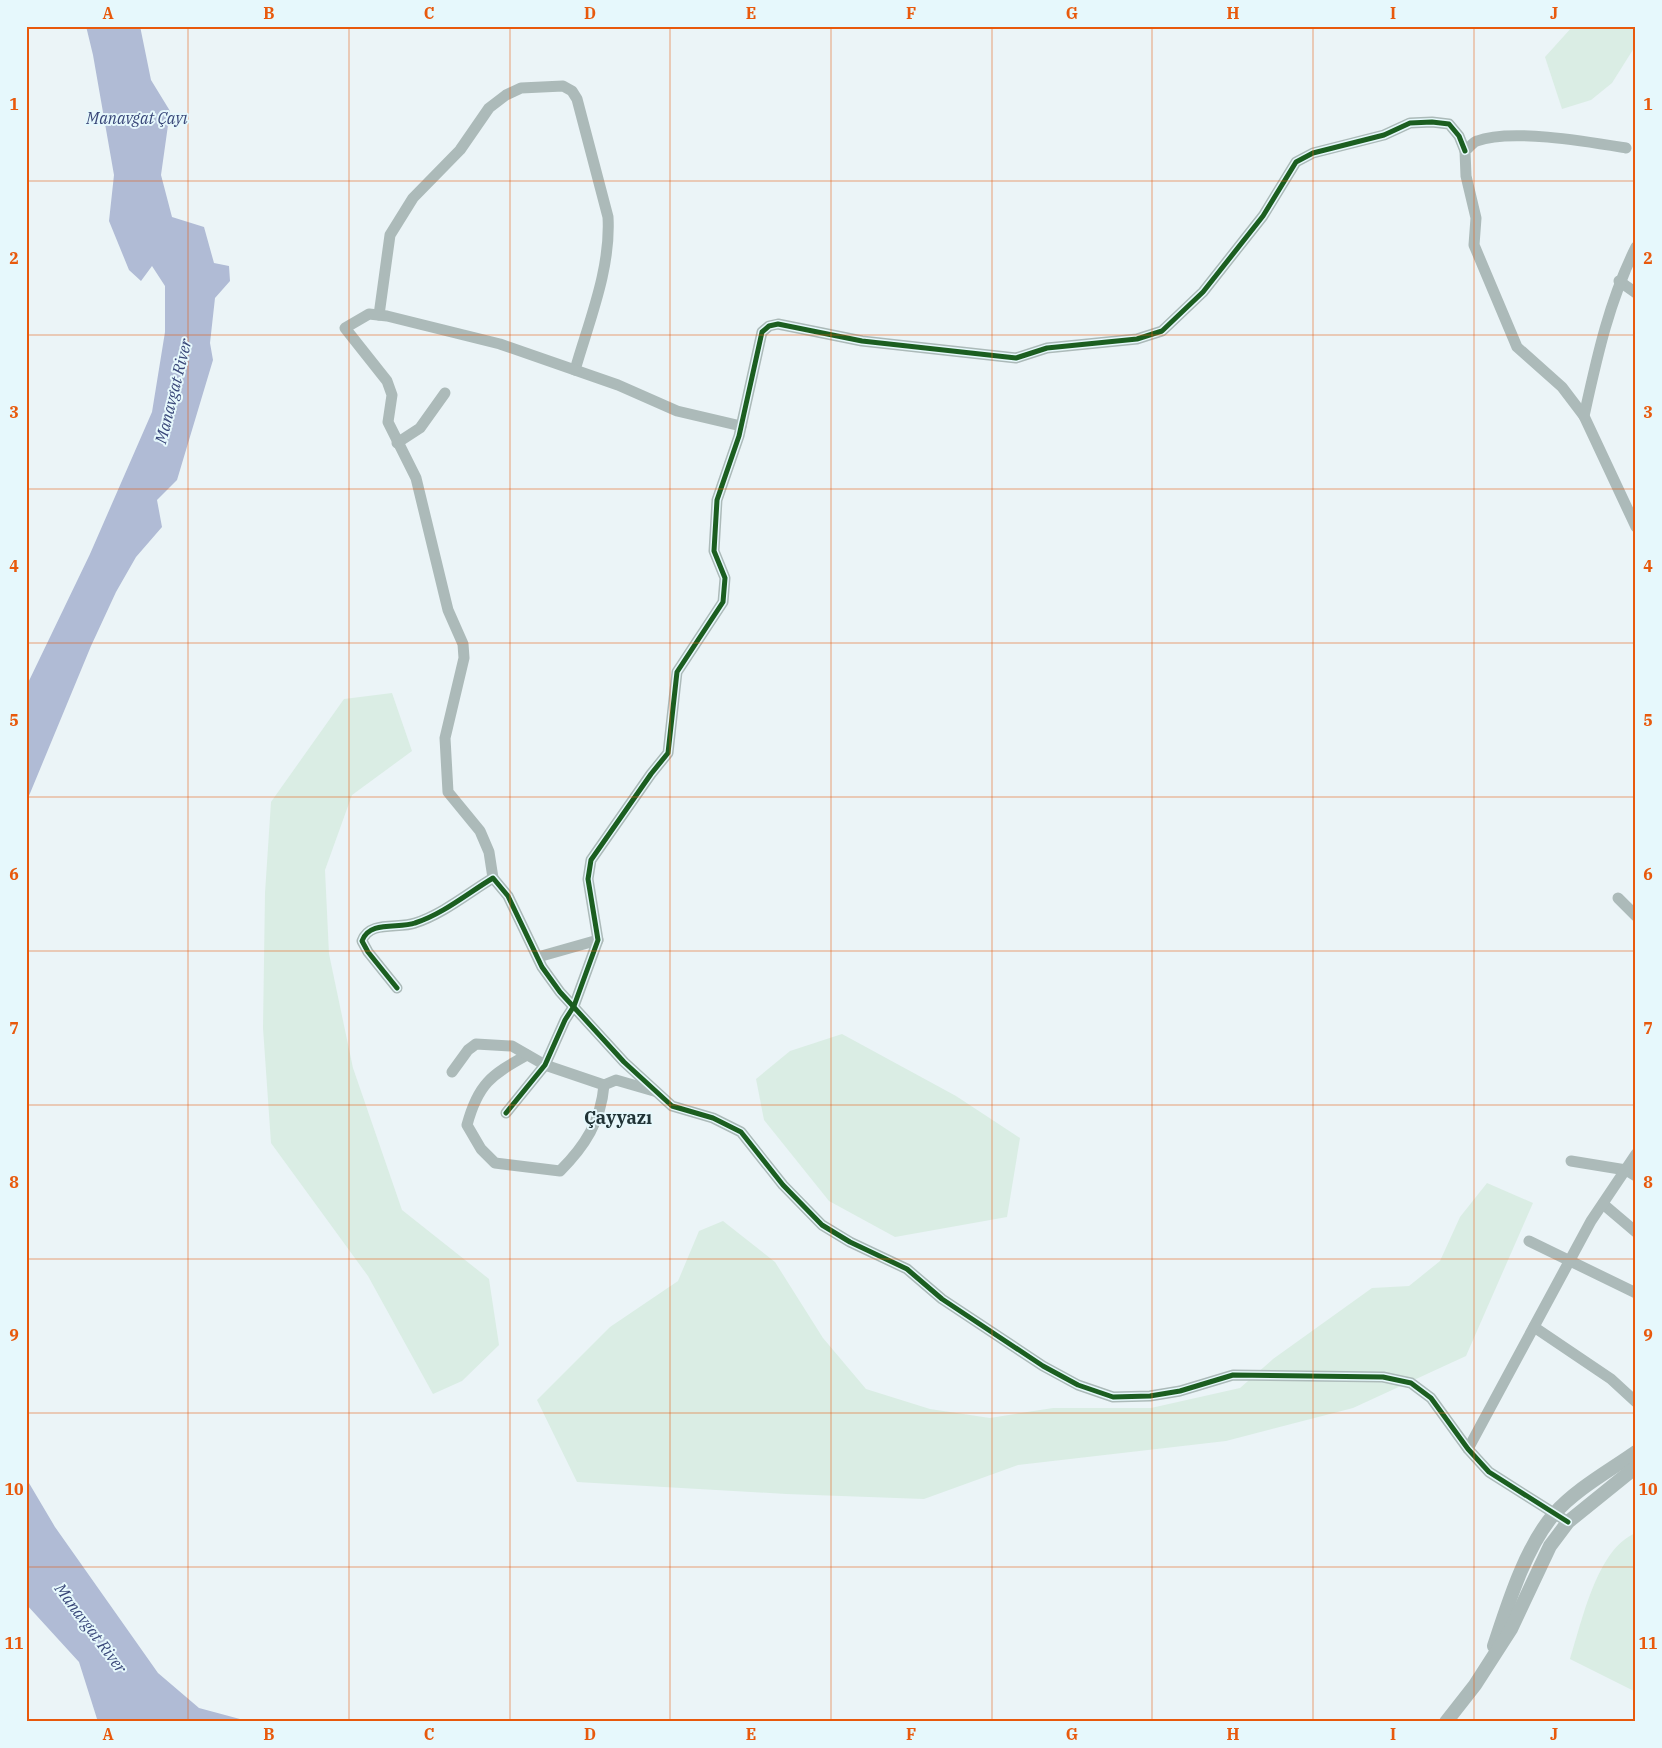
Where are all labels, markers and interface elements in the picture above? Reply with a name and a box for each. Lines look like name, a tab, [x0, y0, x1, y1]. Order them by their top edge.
text: A	[102, 3, 114, 23]
text: B	[263, 3, 275, 23]
text: C	[424, 3, 434, 23]
text: D	[584, 3, 596, 23]
text: E	[746, 3, 756, 23]
text: F	[906, 3, 916, 23]
text: G	[1066, 3, 1078, 23]
text: H	[1227, 3, 1240, 23]
text: I	[1390, 3, 1396, 23]
text: J	[1550, 3, 1558, 23]
text: 1	[9, 94, 19, 114]
text: 1	[1643, 94, 1653, 114]
water label: Manavgat Çayı	[85, 108, 188, 128]
text: 2	[9, 248, 19, 268]
text: 2	[1643, 248, 1653, 268]
water label: Manavgat River	[150, 336, 196, 446]
text: 3	[9, 402, 19, 422]
text: 3	[1643, 402, 1653, 422]
text: 4	[9, 556, 19, 576]
text: 4	[1643, 556, 1653, 576]
text: 5	[9, 710, 19, 730]
text: 5	[1643, 710, 1653, 730]
text: 6	[9, 864, 19, 884]
text: 6	[1643, 864, 1653, 884]
text: 7	[9, 1018, 19, 1038]
text: 7	[1643, 1018, 1653, 1038]
district label: Çayyazı	[584, 1106, 652, 1129]
text: 8	[9, 1172, 19, 1192]
text: 8	[1643, 1172, 1653, 1192]
text: 9	[9, 1325, 19, 1345]
text: 9	[1643, 1325, 1653, 1345]
text: 10	[4, 1479, 24, 1499]
text: 10	[1638, 1479, 1658, 1499]
water label: Manavgat River	[50, 1578, 132, 1678]
text: 11	[4, 1633, 24, 1653]
text: 11	[1638, 1633, 1658, 1653]
text: A	[102, 1724, 114, 1744]
text: B	[263, 1724, 275, 1744]
text: C	[424, 1724, 434, 1744]
text: D	[584, 1724, 596, 1744]
text: E	[746, 1724, 756, 1744]
text: F	[906, 1724, 916, 1744]
text: G	[1066, 1724, 1078, 1744]
text: H	[1227, 1724, 1240, 1744]
text: I	[1390, 1724, 1396, 1744]
text: J	[1550, 1724, 1558, 1744]

